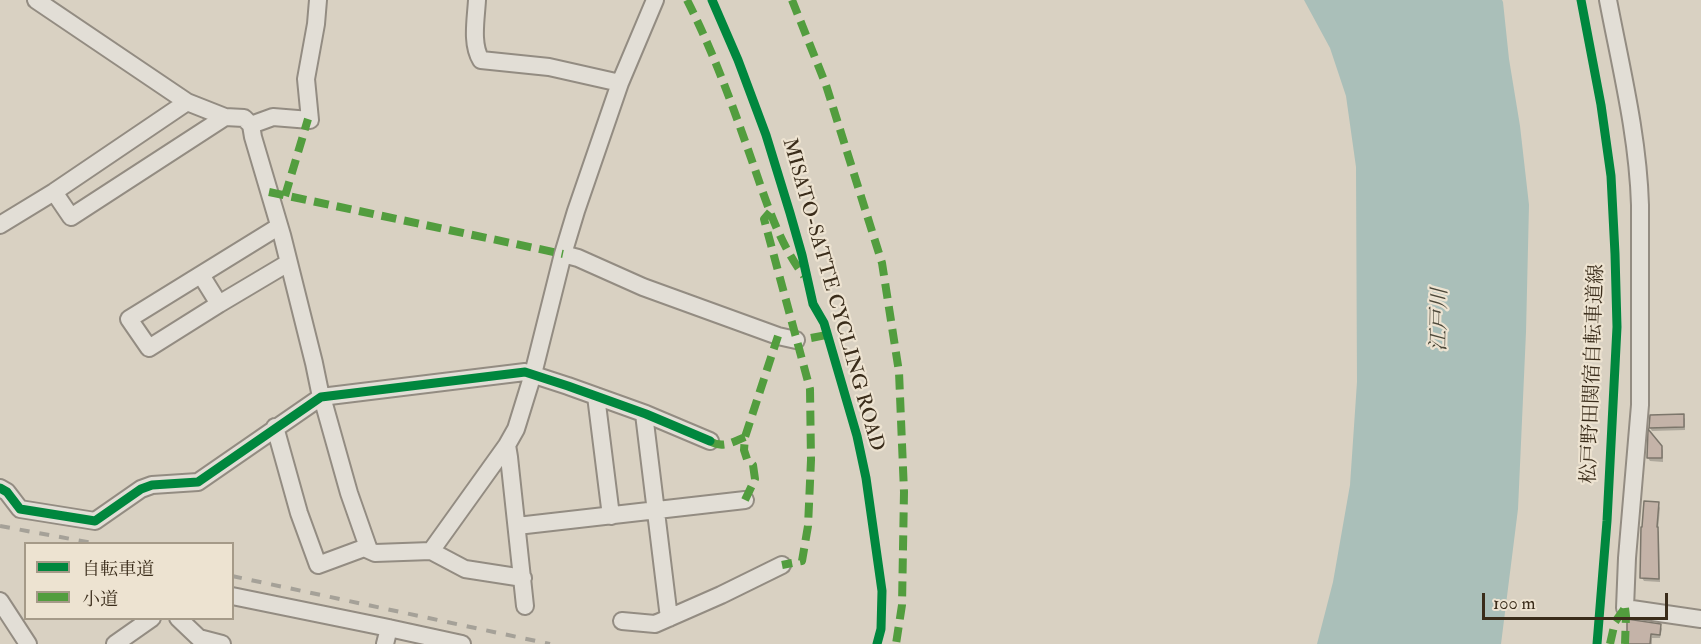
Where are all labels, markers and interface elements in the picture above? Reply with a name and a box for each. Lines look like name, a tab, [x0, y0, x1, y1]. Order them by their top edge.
street label: MISATO-SATTE CYCLING ROAD	[776, 136, 888, 454]
street label: 松戸野田関宿自転車道線	[1578, 264, 1610, 484]
water label: 江戸川	[1428, 288, 1454, 352]
legend	[24, 542, 234, 620]
text: 自転車道	[82, 558, 154, 581]
scale bar	[1485, 581, 1671, 619]
text: 小道	[82, 588, 118, 611]
text: 100 m	[1493, 592, 1536, 615]

